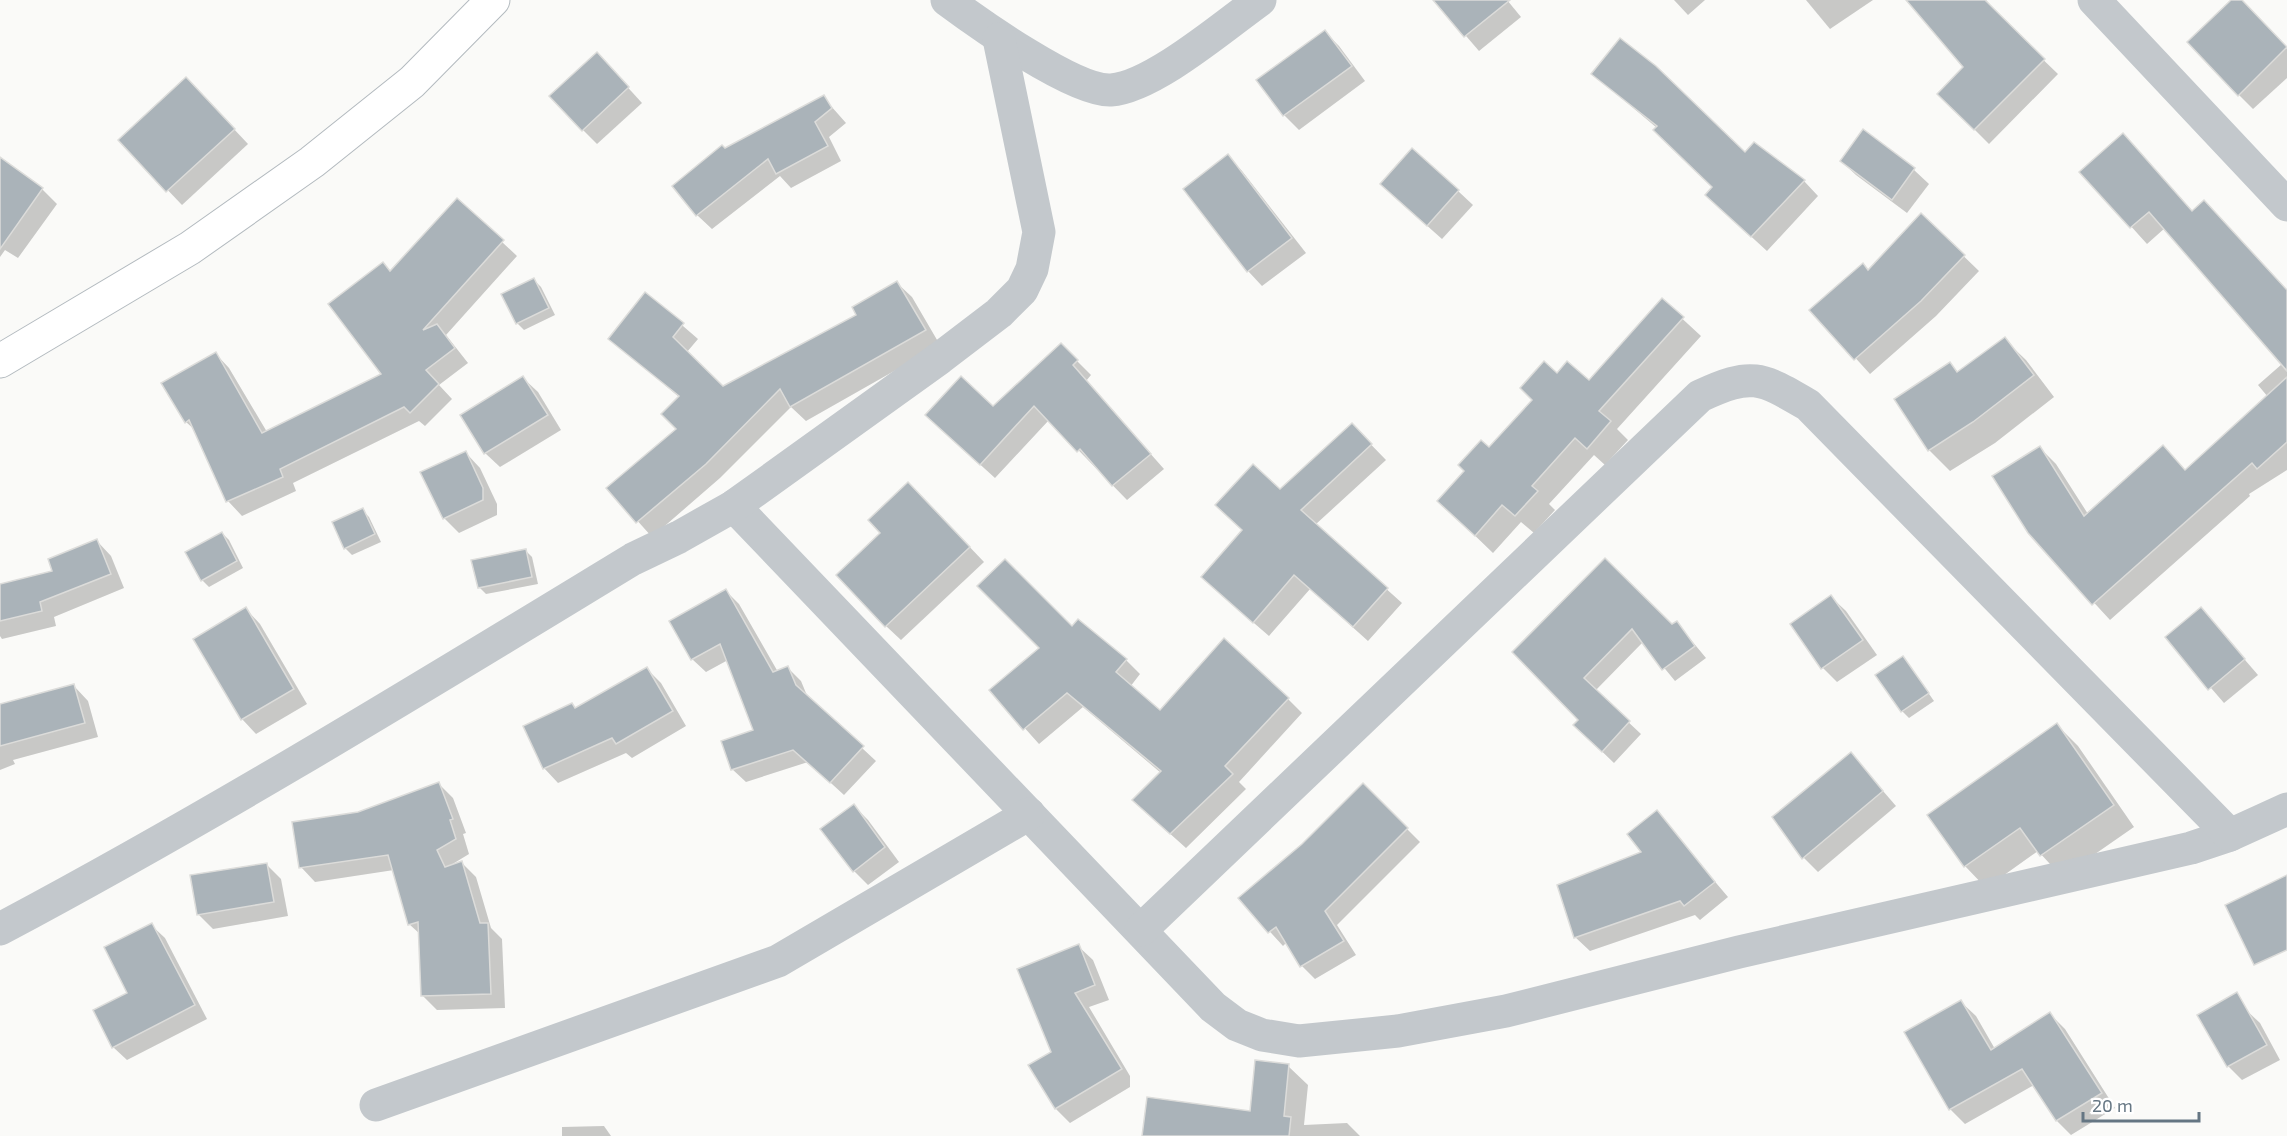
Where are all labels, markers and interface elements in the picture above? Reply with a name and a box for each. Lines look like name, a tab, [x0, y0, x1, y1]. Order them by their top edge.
scale bar	[2083, 1085, 2198, 1123]
text: 20 m	[2092, 1094, 2133, 1116]

